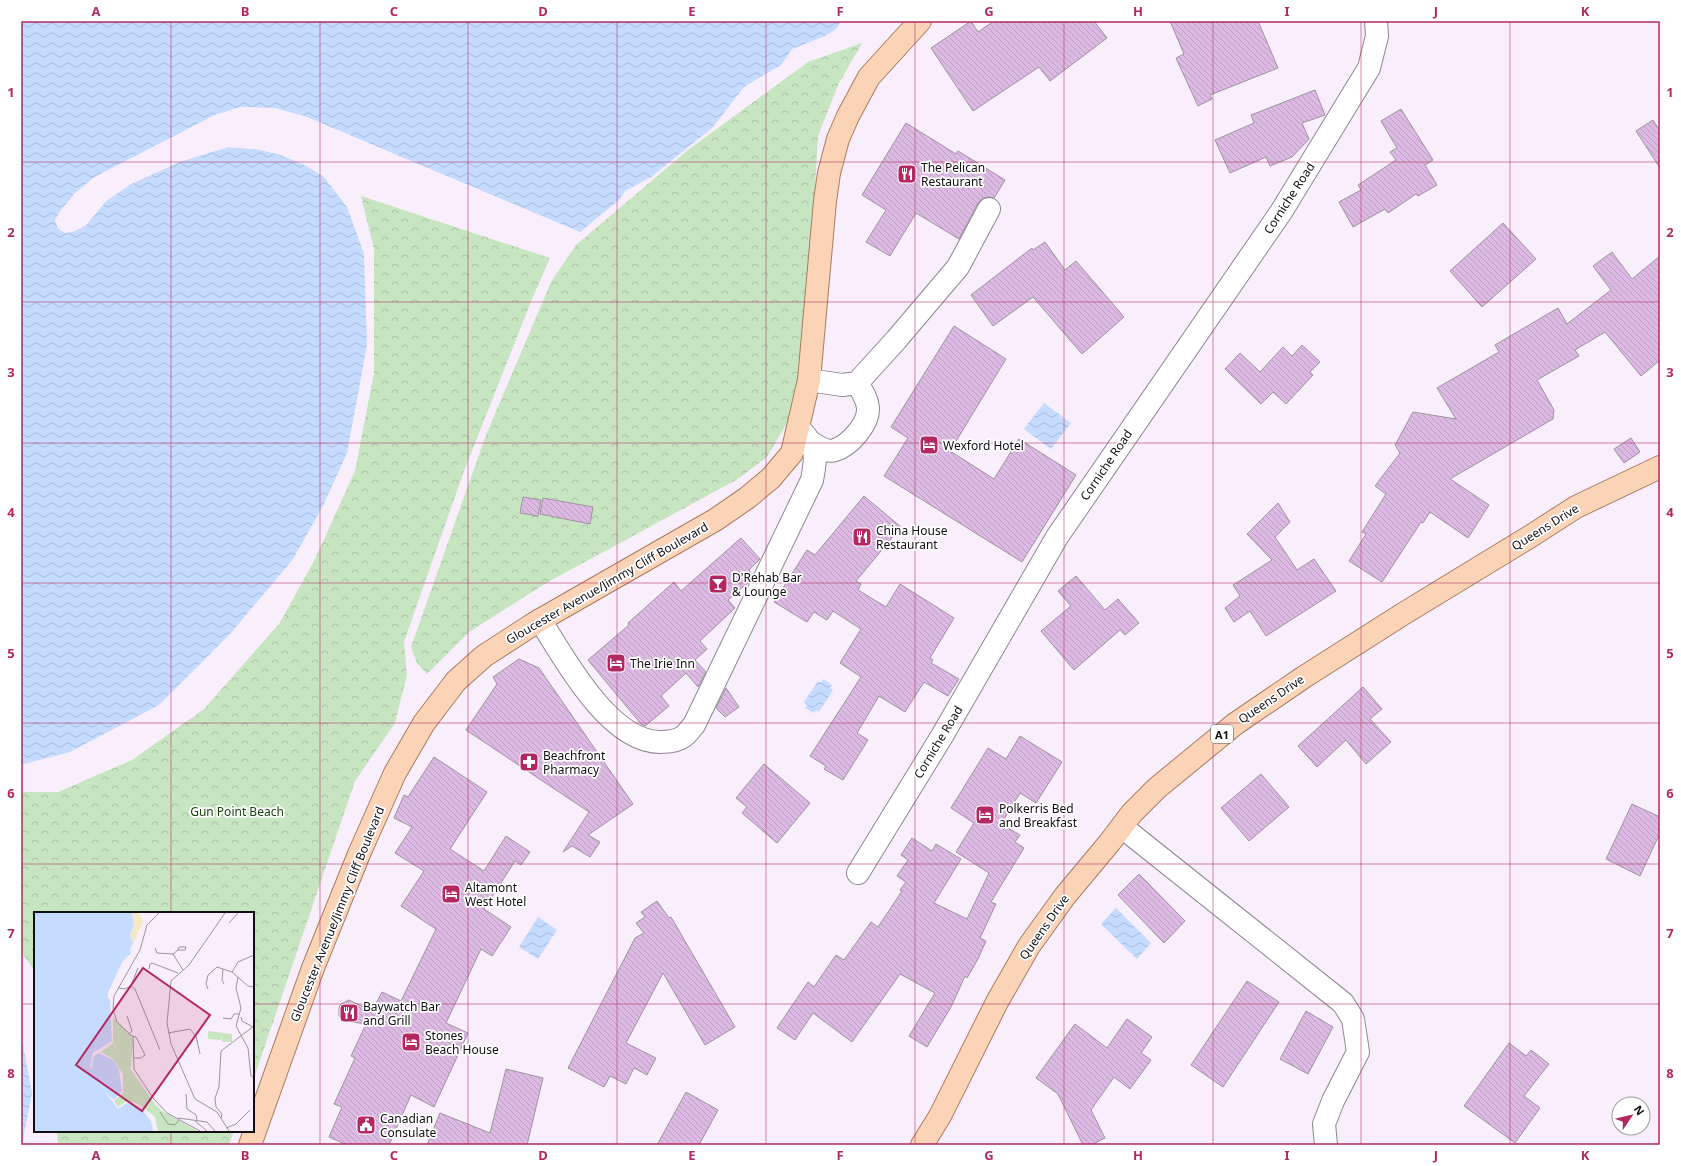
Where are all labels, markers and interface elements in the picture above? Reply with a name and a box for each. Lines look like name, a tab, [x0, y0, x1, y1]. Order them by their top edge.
text: A	[92, 2, 101, 20]
text: B	[241, 2, 249, 20]
text: C	[390, 2, 398, 20]
text: D	[538, 2, 548, 20]
text: E	[688, 2, 696, 20]
text: F	[836, 2, 844, 20]
text: G	[984, 2, 994, 20]
text: H	[1133, 2, 1143, 20]
text: I	[1284, 2, 1290, 20]
text: J	[1433, 2, 1438, 20]
text: K	[1581, 2, 1590, 20]
text: 1	[7, 83, 15, 101]
text: 1	[1666, 83, 1674, 101]
place label: The Pelican Restaurant	[921, 159, 985, 190]
street label: Corniche Road	[1259, 159, 1319, 237]
restaurant icon: The Pelican Restaurant	[896, 163, 918, 185]
text: 2	[7, 223, 15, 241]
text: 2	[1666, 223, 1674, 241]
text: 3	[7, 363, 15, 381]
text: 3	[1666, 363, 1674, 381]
street label: Corniche Road	[1076, 426, 1136, 504]
hotel icon: Wexford Hotel	[918, 434, 940, 456]
place label: Wexford Hotel	[943, 437, 1024, 454]
street label: Queens Drive	[1508, 499, 1582, 554]
text: 4	[7, 503, 15, 521]
text: 4	[1666, 503, 1674, 521]
street label: Gloucester Avenue/Jimmy Cliff Boulevard	[503, 518, 711, 648]
place label: China House Restaurant	[876, 522, 948, 553]
restaurant icon: China House Restaurant	[851, 526, 873, 548]
place label: D'Rehab Bar & Lounge	[732, 569, 802, 600]
bar icon: D'Rehab Bar & Lounge	[707, 573, 729, 595]
text: 5	[7, 644, 15, 662]
text: 5	[1666, 644, 1674, 662]
hotel icon: The Irie Inn	[605, 652, 627, 674]
place label: The Irie Inn	[630, 655, 695, 672]
street label: Queens Drive	[1235, 670, 1308, 727]
street label: Corniche Road	[910, 702, 966, 782]
road number: A1	[1211, 725, 1233, 743]
place label: Beachfront Pharmacy	[543, 747, 606, 778]
pharmacy icon: Beachfront Pharmacy	[518, 751, 540, 773]
text: 6	[7, 784, 15, 802]
text: 6	[1666, 784, 1674, 802]
place label: Polkerris Bed and Breakfast	[999, 800, 1078, 831]
park label: Gun Point Beach	[190, 803, 284, 820]
street label: Gloucester Avenue/Jimmy Cliff Boulevard	[286, 804, 388, 1024]
hotel icon: Polkerris Bed and Breakfast	[974, 804, 996, 826]
place label: Altamont West Hotel	[465, 879, 526, 910]
hotel icon: Altamont West Hotel	[440, 883, 462, 905]
street label: Queens Drive	[1015, 891, 1073, 963]
inset map	[34, 912, 254, 1132]
text: 7	[7, 924, 15, 942]
text: 7	[1666, 924, 1674, 942]
place label: Baywatch Bar and Grill	[363, 998, 440, 1029]
restaurant icon: Baywatch Bar and Grill	[338, 1002, 360, 1024]
place label: Stones Beach House	[425, 1027, 499, 1058]
hotel icon: Stones Beach House	[400, 1031, 422, 1053]
text: 8	[7, 1064, 15, 1082]
text: 8	[1666, 1064, 1674, 1082]
north arrow	[1611, 1096, 1651, 1136]
text: N	[1631, 1102, 1648, 1118]
place label: Canadian Consulate	[380, 1110, 437, 1141]
public building icon: Canadian Consulate	[355, 1114, 377, 1136]
text: A	[92, 1146, 101, 1164]
text: B	[241, 1146, 249, 1164]
text: C	[390, 1146, 398, 1164]
text: D	[538, 1146, 548, 1164]
text: E	[688, 1146, 696, 1164]
text: F	[836, 1146, 844, 1164]
text: G	[984, 1146, 994, 1164]
text: H	[1133, 1146, 1143, 1164]
text: I	[1284, 1146, 1290, 1164]
text: J	[1433, 1146, 1438, 1164]
text: K	[1581, 1146, 1590, 1164]

